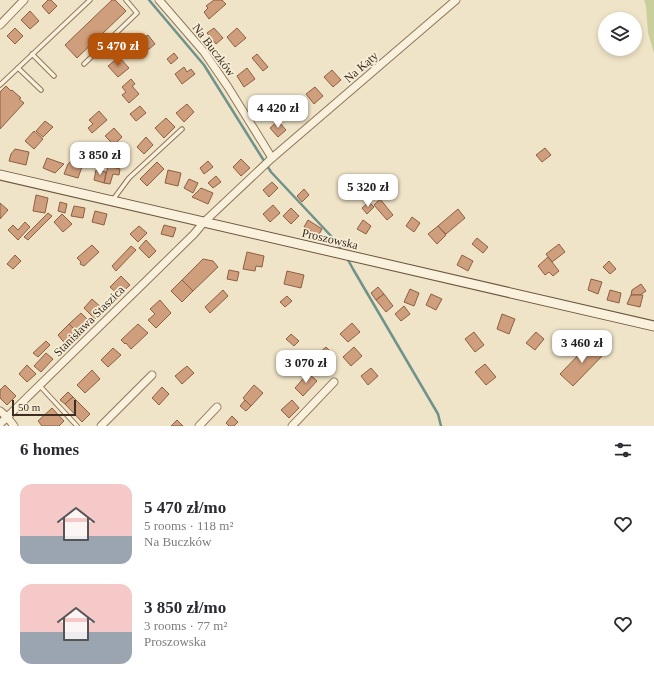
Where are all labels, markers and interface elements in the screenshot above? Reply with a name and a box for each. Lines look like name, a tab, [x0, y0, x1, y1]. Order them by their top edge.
map controls	[598, 12, 642, 56]
button: layers	[598, 12, 642, 56]
street label: Na Buczków	[190, 21, 239, 79]
pin: 5 470 zł	[77, 33, 159, 67]
text: 5 470 zł	[97, 38, 139, 53]
street label: Na Kąty	[341, 48, 381, 86]
pin: 4 420 zł	[237, 95, 319, 129]
text: 4 420 zł	[257, 100, 299, 115]
pin: 3 850 zł	[59, 142, 141, 176]
text: 3 850 zł	[79, 147, 121, 162]
pin: 5 320 zł	[327, 174, 409, 208]
text: 5 320 zł	[347, 179, 389, 194]
street label: Proszowska	[300, 226, 360, 252]
street label: Stanisława Staszica	[51, 282, 128, 359]
pin: 3 460 zł	[541, 330, 623, 364]
text: 3 460 zł	[561, 335, 603, 350]
pin: 3 070 zł	[265, 350, 347, 384]
text: 3 070 zł	[285, 355, 327, 370]
scale bar	[12, 398, 76, 417]
text: 50 m	[18, 401, 40, 413]
icon: filters	[612, 439, 634, 461]
text: 6 homes	[20, 440, 79, 459]
text: 5 470 zł/mo	[144, 498, 226, 517]
icon: home	[52, 500, 100, 548]
icon: heart	[612, 513, 634, 535]
text: 5 rooms · 118 m²	[144, 518, 233, 533]
text: Na Buczków	[144, 534, 212, 549]
text: 3 850 zł/mo	[144, 598, 226, 617]
icon: home	[52, 600, 100, 648]
icon: heart	[612, 613, 634, 635]
text: 3 rooms · 77 m²	[144, 618, 227, 633]
text: Proszowska	[144, 634, 206, 649]

